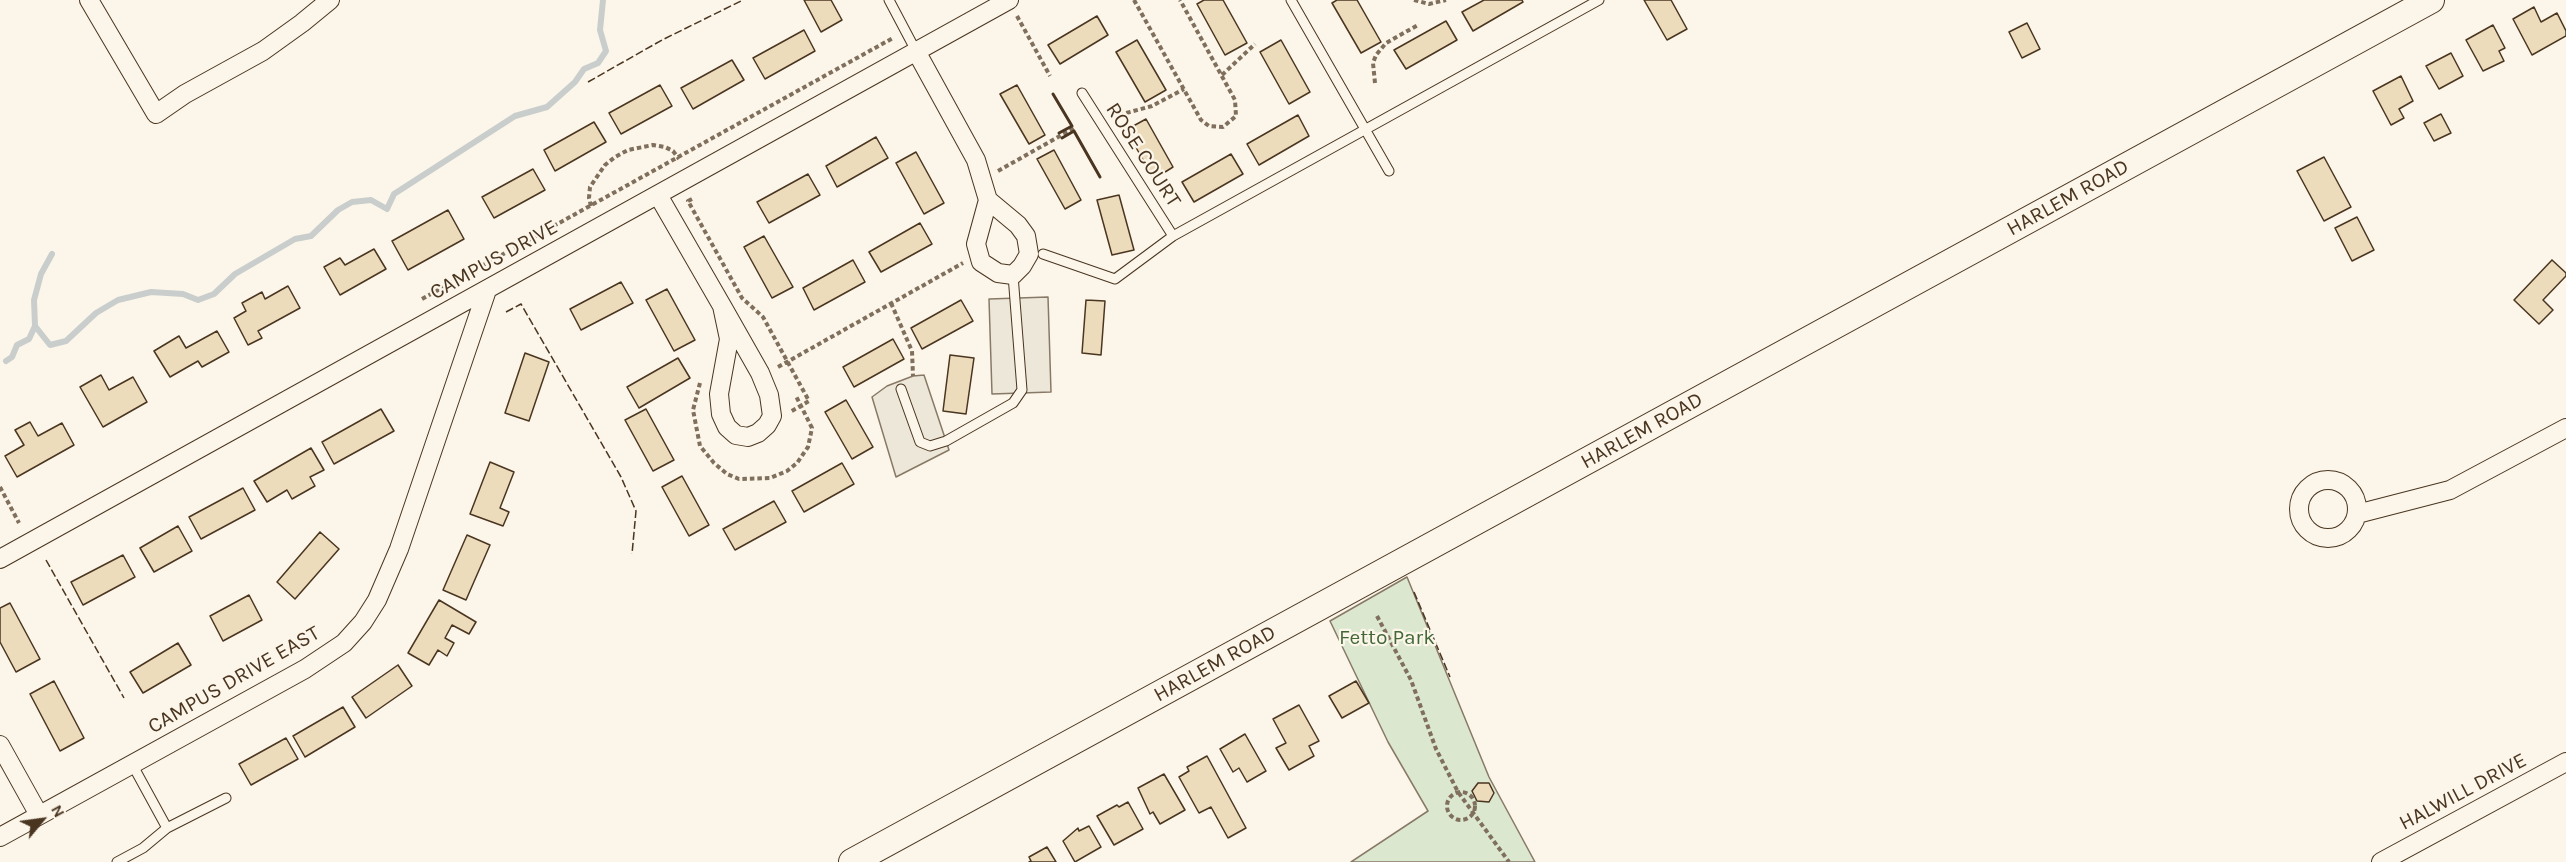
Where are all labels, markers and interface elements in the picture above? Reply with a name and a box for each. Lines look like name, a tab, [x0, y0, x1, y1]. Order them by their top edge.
street label: ROSE COURT	[1100, 98, 1186, 212]
street label: HARLEM ROAD	[2003, 154, 2133, 242]
street label: CAMPUS DRIVE	[426, 215, 562, 305]
street label: HARLEM ROAD	[1577, 387, 1707, 475]
street label: HARLEM ROAD	[1150, 620, 1280, 708]
street label: CAMPUS DRIVE EAST	[144, 621, 324, 739]
park label: Fetto Park	[1339, 625, 1435, 651]
street label: HALWILL DRIVE	[2395, 748, 2531, 836]
north arrow	[12, 790, 72, 850]
text: N	[47, 801, 69, 821]

